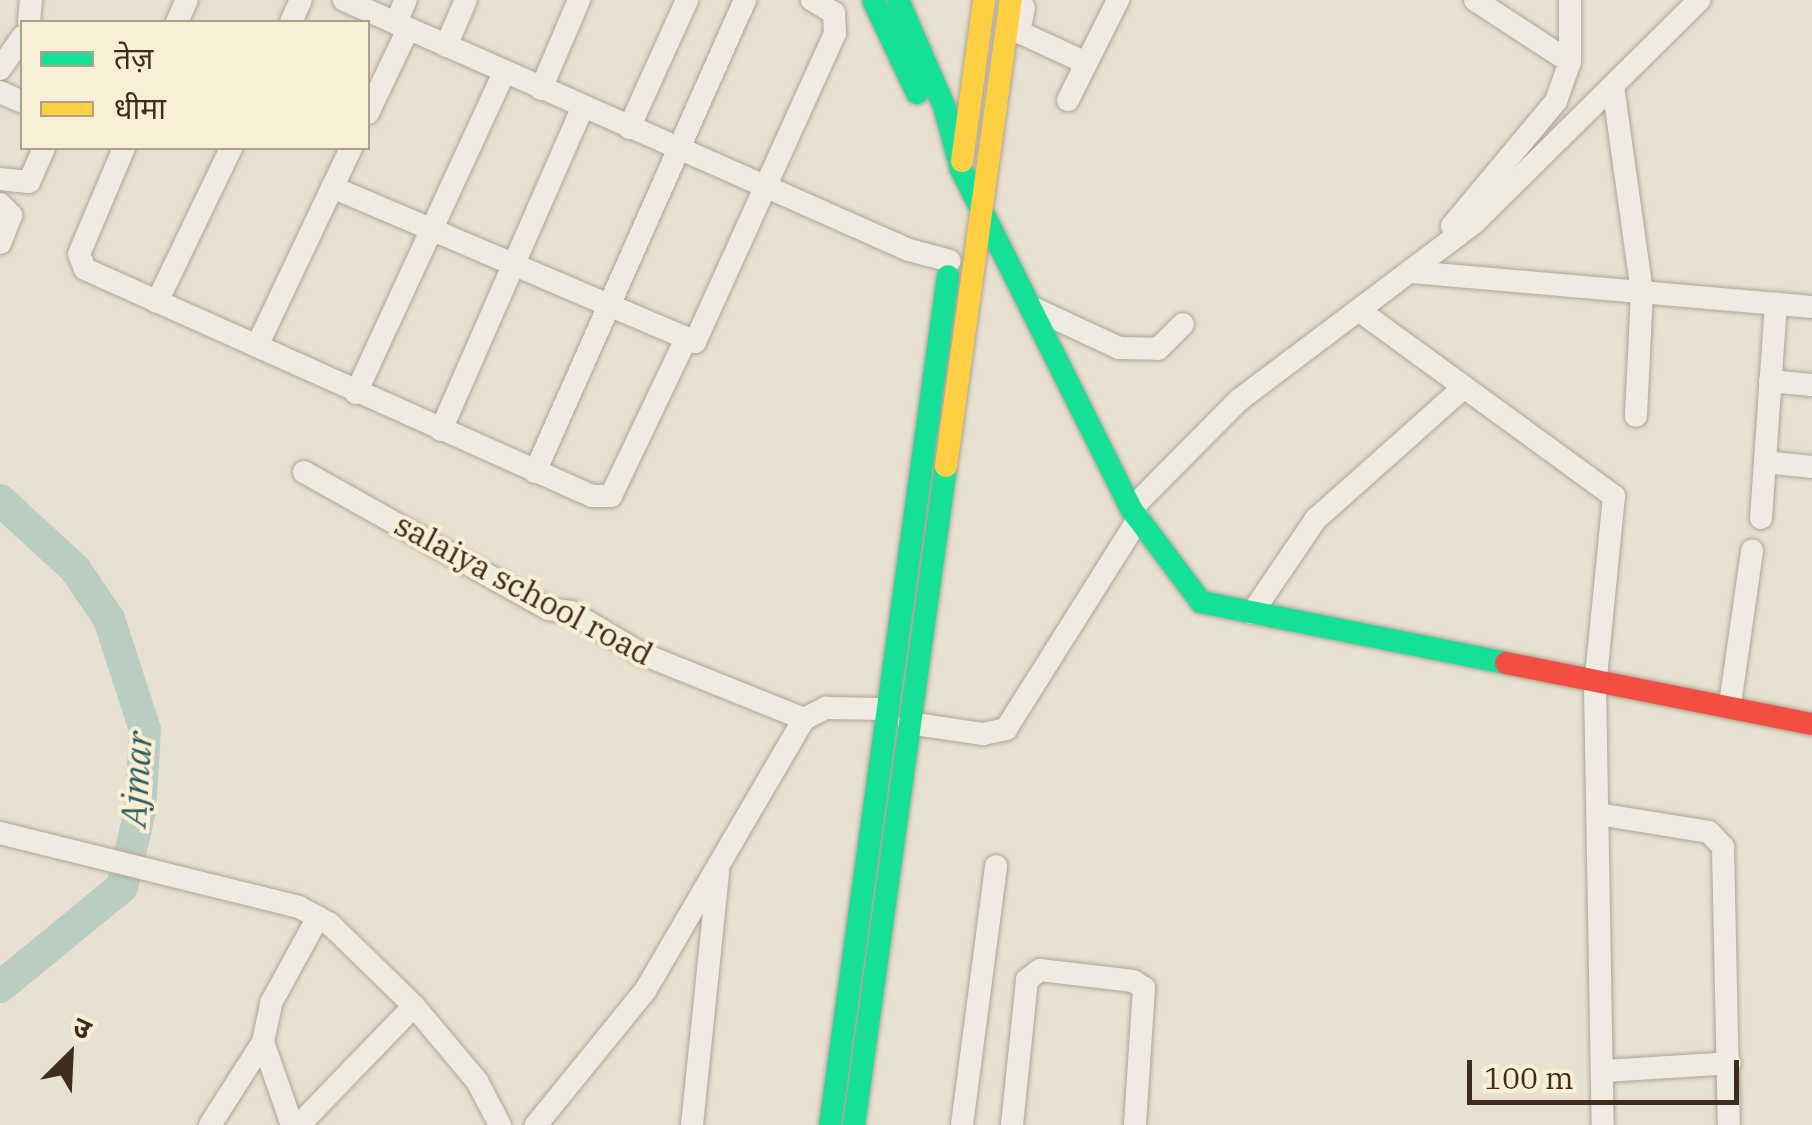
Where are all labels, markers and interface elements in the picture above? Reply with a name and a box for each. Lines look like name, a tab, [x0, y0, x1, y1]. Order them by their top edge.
legend	[20, 20, 370, 150]
text: तेज़	[114, 38, 153, 77]
text: धीमा	[114, 88, 166, 127]
street label: salaiya school road	[388, 505, 660, 673]
water label: Ajmar	[112, 730, 160, 828]
north arrow	[20, 1005, 120, 1105]
text: उ	[67, 1007, 97, 1047]
scale bar	[1472, 1040, 1744, 1102]
text: 100 m	[1484, 1058, 1574, 1097]

